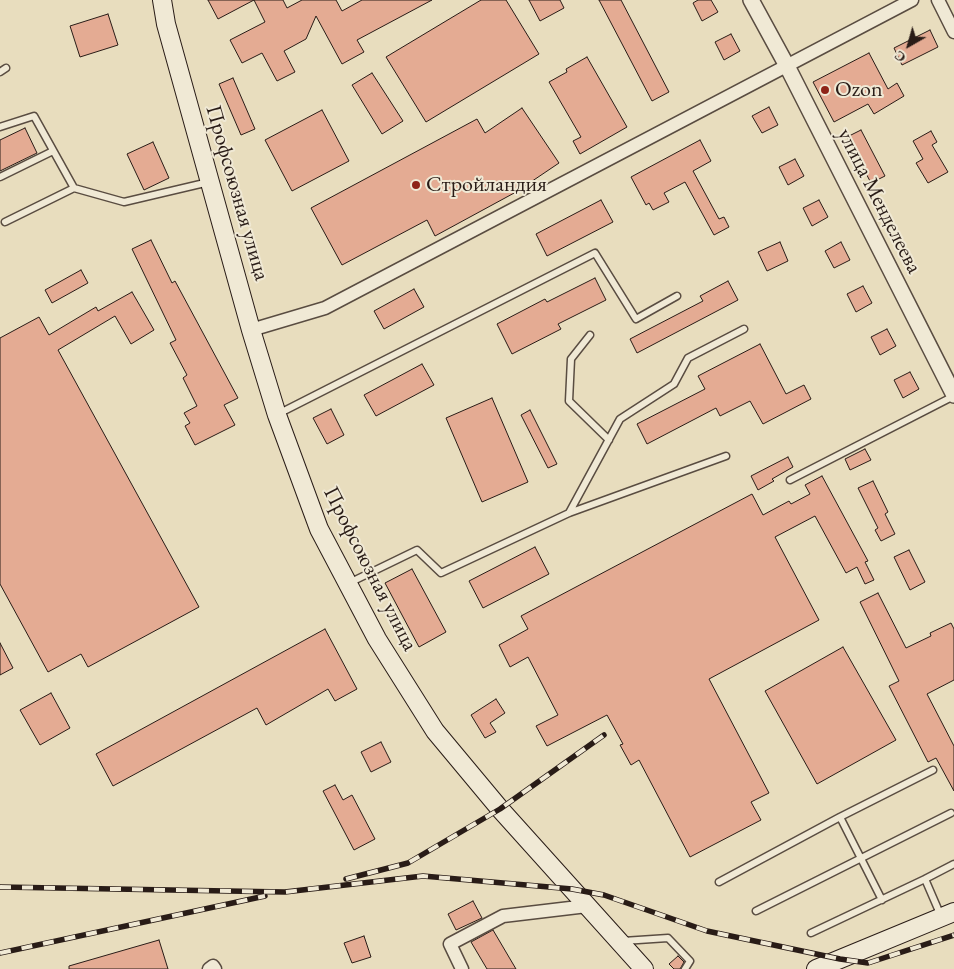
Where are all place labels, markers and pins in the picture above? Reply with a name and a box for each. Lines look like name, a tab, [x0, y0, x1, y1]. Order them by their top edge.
place label: Ozon	[835, 77, 883, 103]
marker: Ozon	[819, 84, 831, 96]
place label: Стройландия	[426, 172, 547, 198]
marker: Стройландия	[410, 179, 422, 191]

